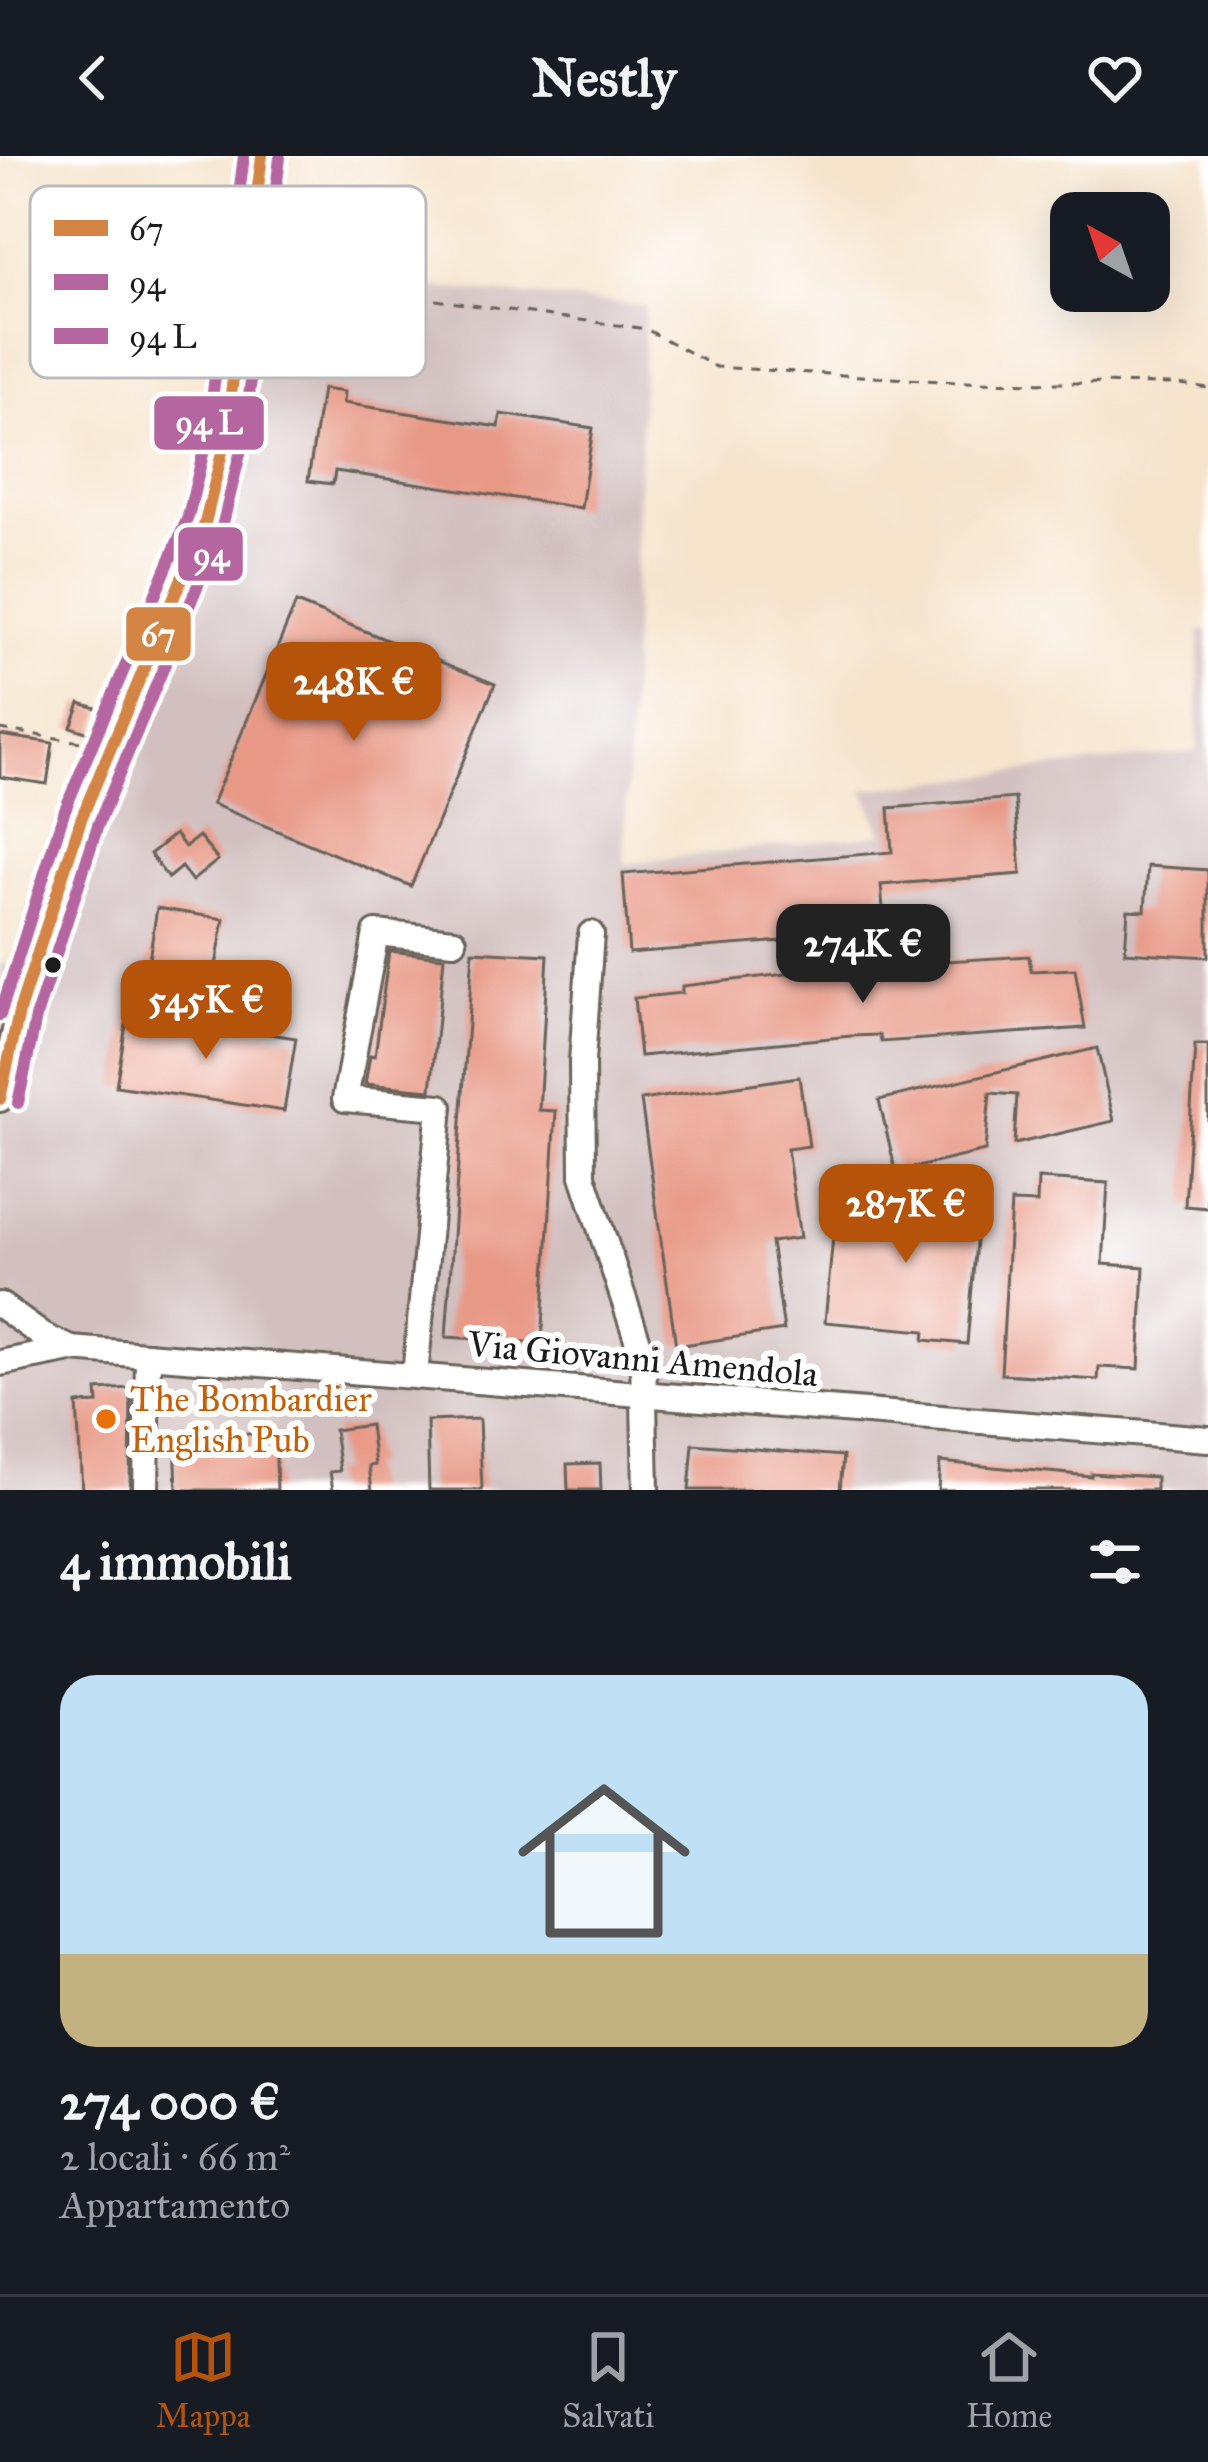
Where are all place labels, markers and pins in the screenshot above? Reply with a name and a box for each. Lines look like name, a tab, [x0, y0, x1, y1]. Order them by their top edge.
pin: 248K €	[256, 642, 452, 744]
pin: 274K €	[765, 904, 961, 1006]
unlabelled marker	[42, 954, 64, 976]
pin: 545K €	[108, 960, 304, 1062]
pin: 287K €	[808, 1164, 1004, 1266]
place label: The Bombardier English Pub	[130, 1377, 372, 1462]
marker: The Bombardier English Pub	[93, 1406, 119, 1432]

